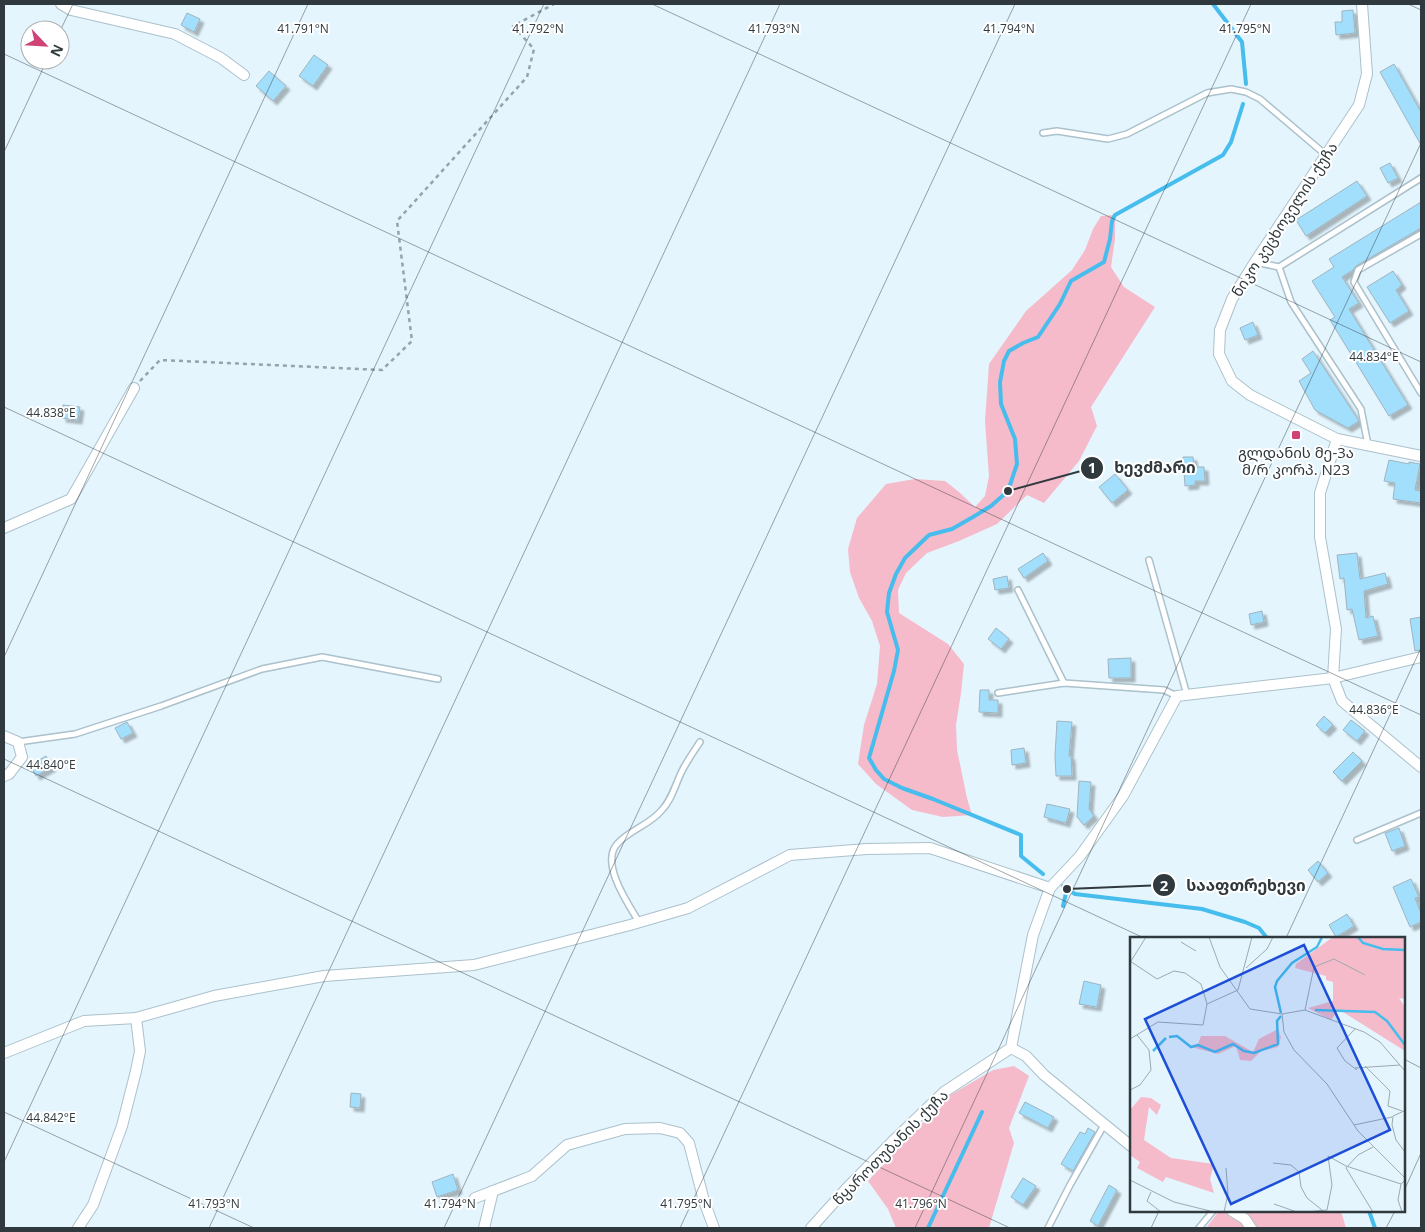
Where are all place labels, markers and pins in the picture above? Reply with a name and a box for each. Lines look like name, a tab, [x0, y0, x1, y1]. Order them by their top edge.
marker: გლდანის მე-3ა მ/რ კორპ. N23	[1290, 429, 1302, 441]
place label: გლდანის მე-3ა მ/რ კორპ. N23	[1238, 442, 1354, 479]
callout: ხევძმარი	[1079, 452, 1206, 483]
callout: სააფთრეხევი	[1152, 870, 1316, 901]

